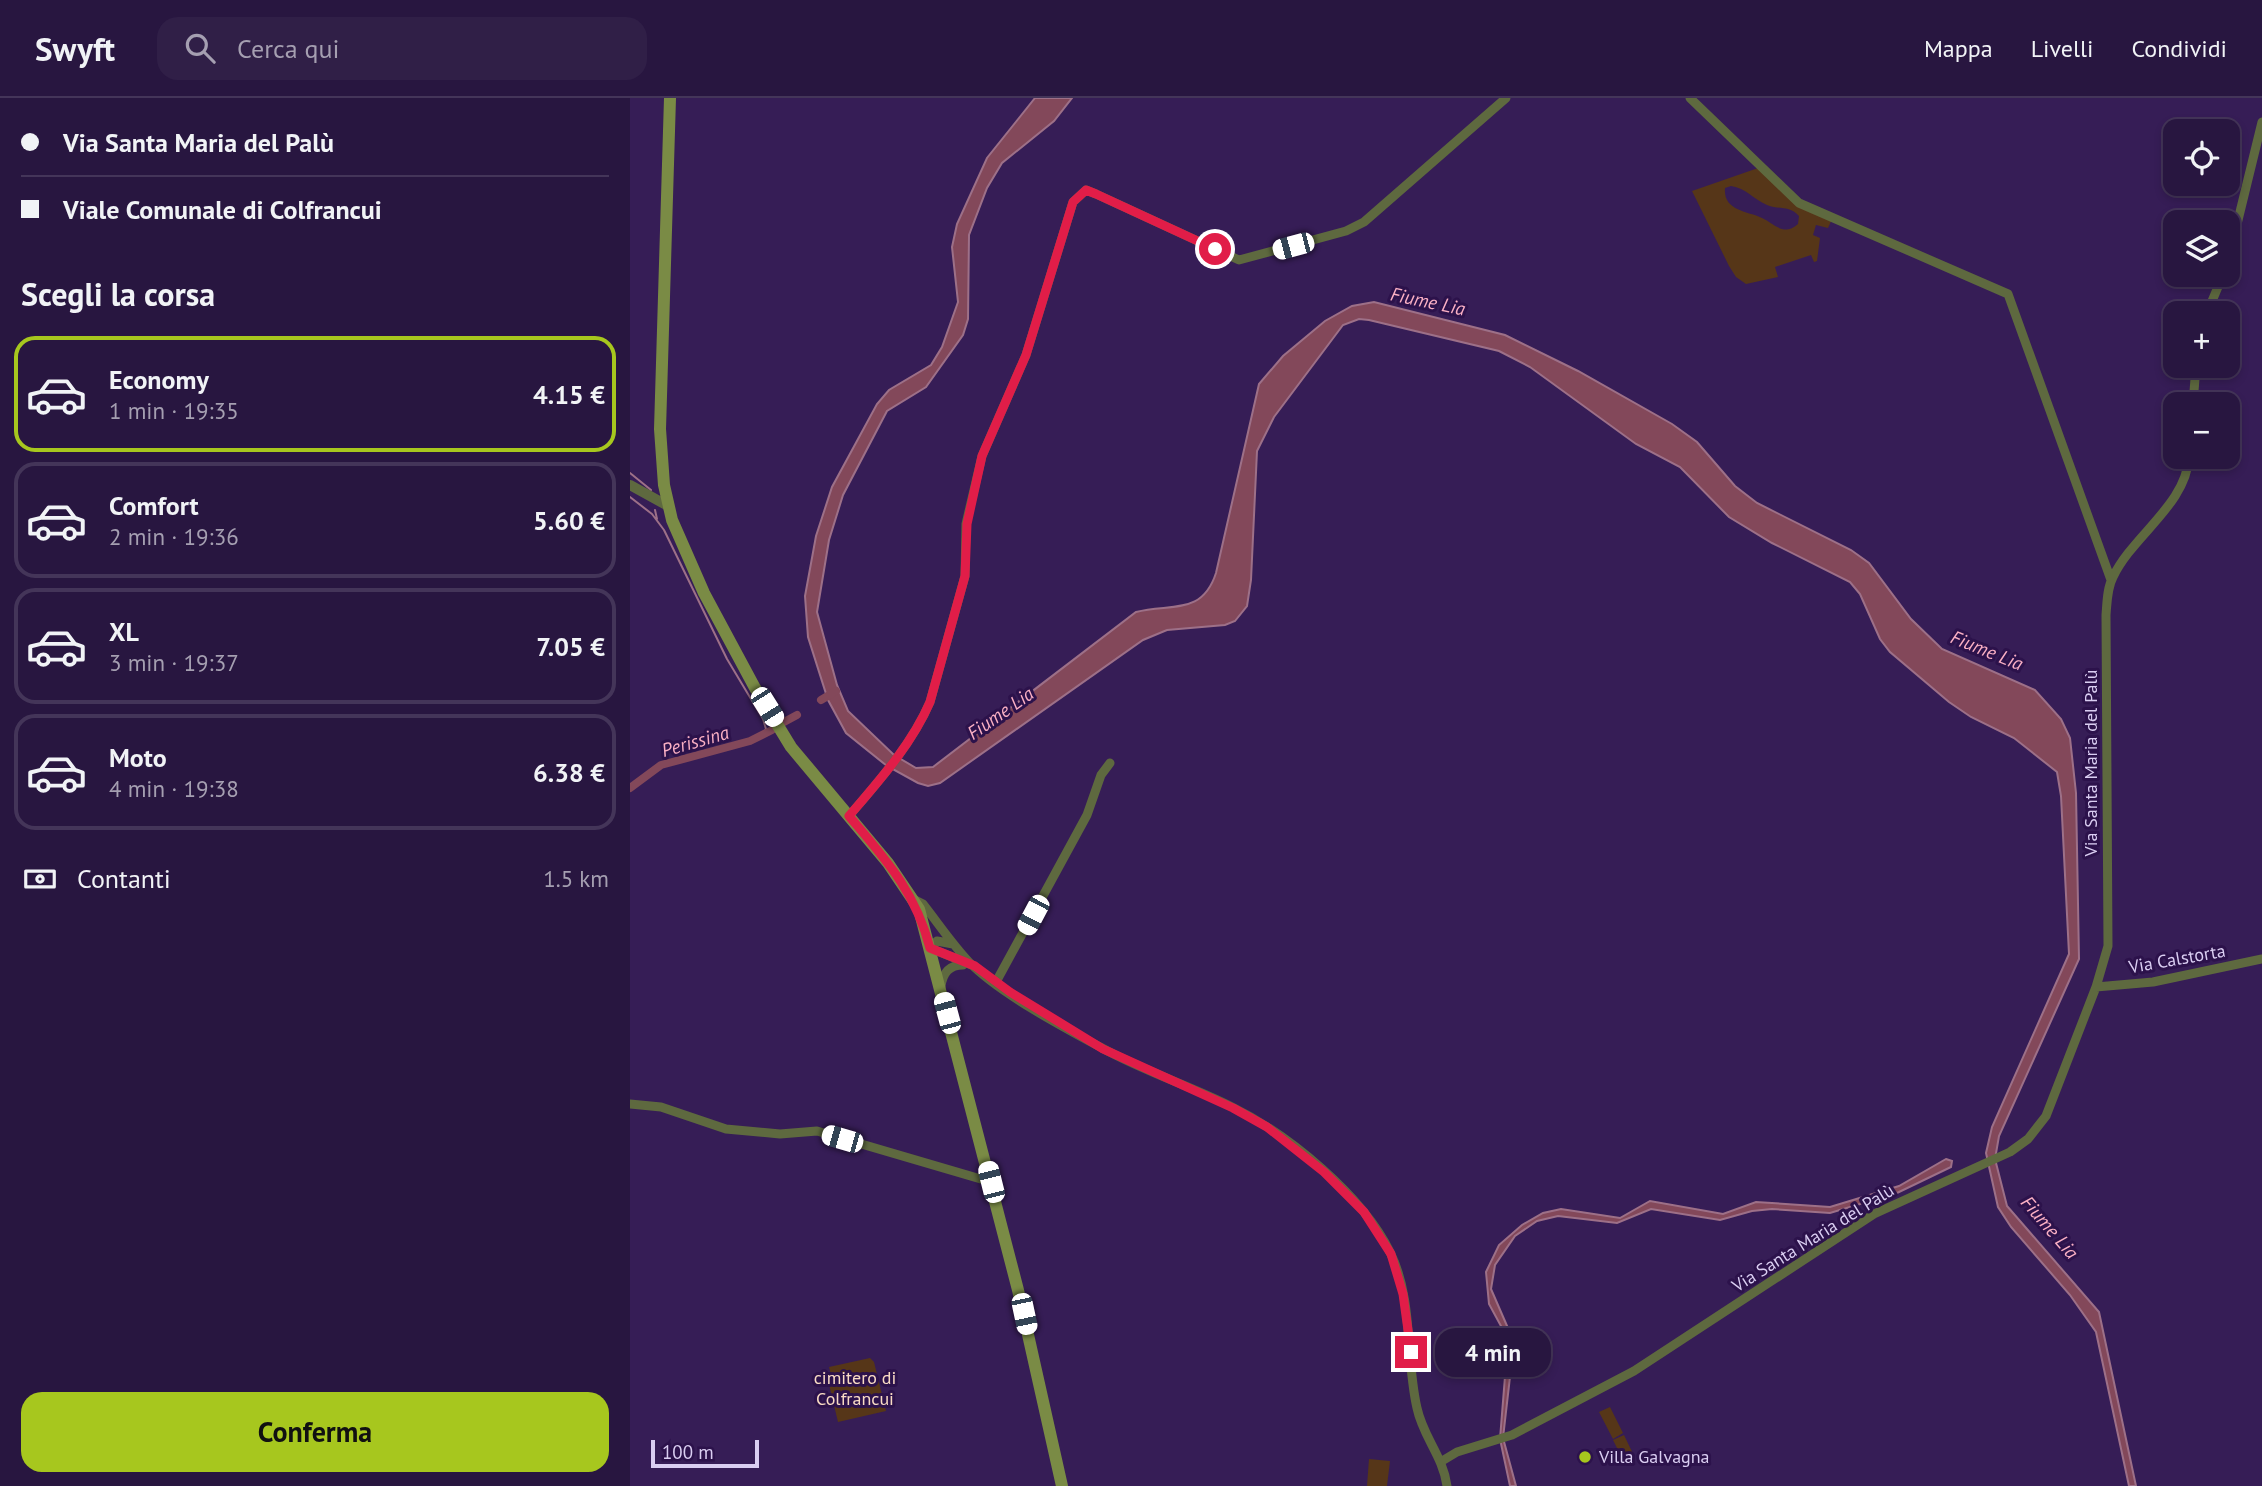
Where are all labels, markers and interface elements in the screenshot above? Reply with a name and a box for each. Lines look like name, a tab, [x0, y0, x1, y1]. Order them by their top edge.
search box	[157, 17, 647, 80]
text: Swyft	[35, 27, 115, 70]
icon: search	[181, 29, 219, 67]
text: Cerca qui	[237, 32, 340, 65]
text: Mappa	[1924, 33, 1993, 64]
text: Livelli	[2031, 33, 2093, 64]
text: Condividi	[2131, 33, 2227, 64]
map controls	[2163, 119, 2240, 469]
button: locate	[2163, 119, 2240, 196]
text: Via Santa Maria del Palù	[63, 126, 334, 159]
text: Viale Comunale di Colfrancui	[63, 193, 382, 226]
button: layers	[2163, 210, 2240, 287]
car	[1270, 230, 1317, 262]
route start	[1199, 233, 1231, 265]
text: Scegli la corsa	[21, 273, 215, 315]
water label: Fiume Lia	[1388, 281, 1468, 321]
button: +	[2163, 301, 2240, 378]
icon: car	[25, 363, 88, 426]
text: Economy	[109, 363, 209, 396]
text: 4.15 €	[533, 378, 605, 411]
button: −	[2163, 392, 2240, 469]
text: 1 min · 19:35	[109, 396, 239, 425]
icon: car	[25, 489, 88, 552]
text: Comfort	[109, 489, 199, 522]
text: 5.60 €	[533, 504, 605, 537]
text: 2 min · 19:36	[109, 522, 239, 551]
icon: car	[25, 615, 88, 678]
text: XL	[109, 615, 139, 648]
water label: Fiume Lia	[1947, 625, 2027, 676]
text: 7.05 €	[536, 630, 605, 663]
text: 3 min · 19:37	[109, 648, 239, 677]
street label: Via Santa Maria del Palù	[2079, 669, 2102, 858]
water label: Fiume Lia	[962, 681, 1039, 745]
car	[747, 684, 788, 730]
water label: Perissina	[658, 720, 732, 762]
icon: car	[25, 741, 88, 804]
text: Moto	[109, 741, 167, 774]
text: 6.38 €	[533, 756, 605, 789]
text: 4 min · 19:38	[109, 774, 239, 803]
icon: cash	[21, 860, 59, 898]
text: Contanti	[77, 862, 171, 895]
text: 1.5 km	[543, 864, 609, 893]
car	[1014, 892, 1053, 938]
street label: Via Calstorta	[2126, 939, 2227, 978]
car	[932, 990, 963, 1036]
car	[819, 1123, 866, 1155]
car	[976, 1159, 1007, 1205]
street label: Via Santa Maria del Palù	[1726, 1178, 1898, 1297]
water label: Fiume Lia	[2016, 1190, 2084, 1264]
car	[1010, 1291, 1039, 1337]
callout: 4 min	[1436, 1328, 1551, 1376]
route end	[1395, 1336, 1427, 1368]
text: 4 min	[1465, 1338, 1521, 1367]
park label: cimitero di Colfrancui	[814, 1366, 896, 1410]
button: Conferma	[21, 1392, 609, 1472]
scale bar	[651, 1437, 760, 1469]
text: 100 m	[662, 1440, 714, 1464]
place label: Villa Galvagna	[1598, 1445, 1710, 1468]
marker: Villa Galvagna	[1577, 1449, 1593, 1465]

